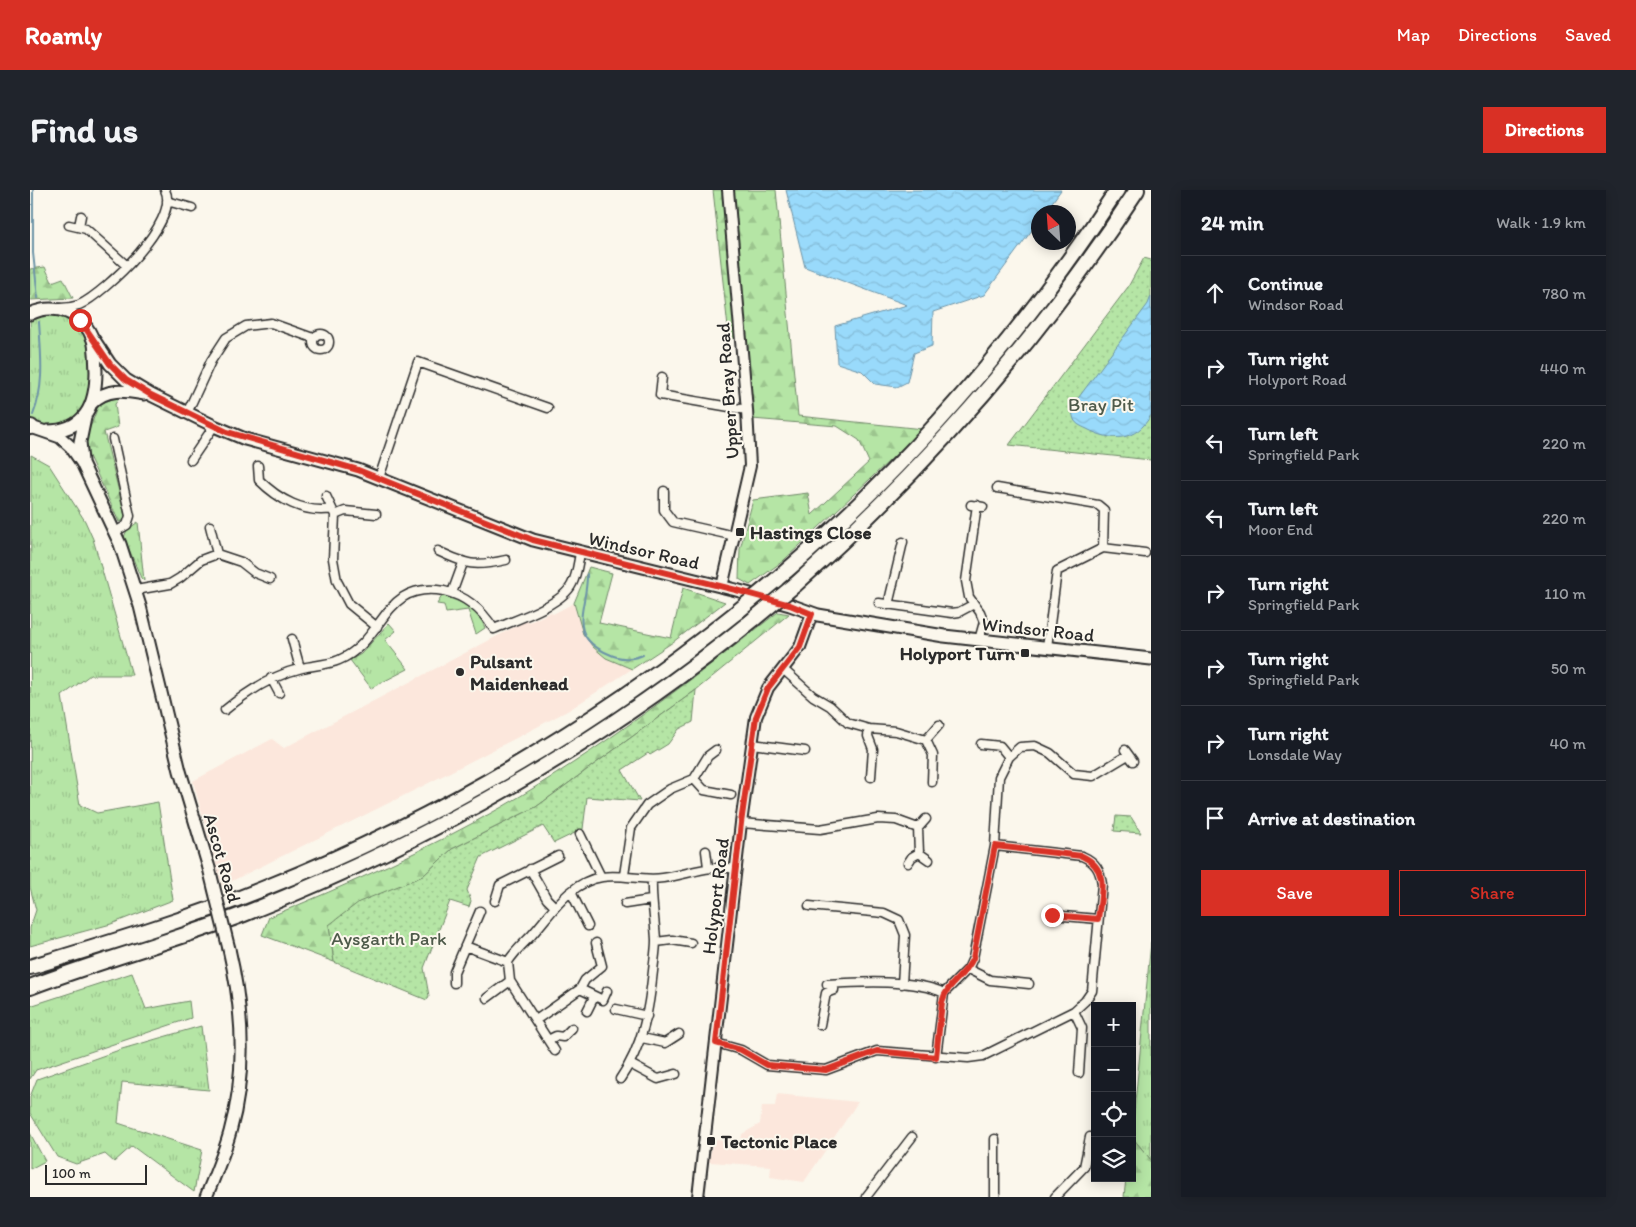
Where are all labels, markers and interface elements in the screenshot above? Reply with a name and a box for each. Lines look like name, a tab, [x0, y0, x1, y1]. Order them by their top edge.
text: Roamly	[25, 21, 102, 50]
text: Map	[1397, 24, 1430, 46]
text: Directions	[1458, 24, 1537, 46]
text: Saved	[1565, 24, 1611, 46]
button: Directions	[1483, 107, 1606, 153]
text: Find us	[30, 109, 138, 151]
north arrow	[1031, 205, 1076, 250]
text: 24 min	[1201, 210, 1264, 235]
text: Walk · 1.9 km	[1496, 213, 1586, 232]
text: Continue	[1248, 272, 1323, 295]
icon: ahead	[1201, 279, 1229, 307]
text: 780 m	[1542, 284, 1586, 303]
text: Windsor Road	[1248, 295, 1343, 314]
route start	[69, 309, 92, 332]
street label: Upper Bray Road	[711, 321, 744, 460]
text: Turn right	[1248, 347, 1329, 370]
icon: right	[1201, 354, 1229, 382]
text: 440 m	[1540, 359, 1586, 378]
text: Holyport Road	[1248, 370, 1347, 389]
park label: Bray Pit	[1068, 393, 1134, 416]
text: Turn left	[1248, 422, 1318, 445]
icon: left	[1201, 429, 1229, 457]
text: 220 m	[1542, 434, 1586, 453]
text: Springfield Park	[1248, 445, 1359, 464]
text: Turn left	[1248, 497, 1318, 520]
icon: left	[1201, 504, 1229, 532]
text: 220 m	[1542, 509, 1586, 528]
text: Moor End	[1248, 520, 1313, 539]
place label: Hastings Close	[750, 521, 872, 544]
marker: Hastings Close	[734, 526, 746, 538]
street label: Windsor Road	[586, 527, 702, 574]
text: Turn right	[1248, 572, 1329, 595]
icon: right	[1201, 579, 1229, 607]
text: 110 m	[1544, 584, 1586, 603]
text: Springfield Park	[1248, 595, 1359, 614]
street label: Windsor Road	[980, 612, 1095, 647]
place label: Holyport Turn	[900, 642, 1015, 665]
marker: Holyport Turn	[1019, 647, 1031, 659]
text: Turn right	[1248, 647, 1329, 670]
place label: Pulsant Maidenhead	[470, 650, 569, 695]
icon: right	[1201, 654, 1229, 682]
text: 50 m	[1551, 659, 1586, 678]
marker: Pulsant Maidenhead	[454, 666, 466, 678]
text: Springfield Park	[1248, 670, 1359, 689]
text: Turn right	[1248, 722, 1329, 745]
icon: right	[1201, 729, 1229, 757]
text: 40 m	[1549, 734, 1586, 753]
text: Lonsdale Way	[1248, 745, 1342, 764]
icon: arrive	[1201, 804, 1229, 832]
text: Arrive at destination	[1248, 807, 1415, 830]
street label: Ascot Road	[199, 811, 246, 906]
street label: Holyport Road	[697, 836, 734, 956]
button: Save	[1201, 870, 1389, 916]
button: Share	[1399, 870, 1586, 916]
route end	[1041, 904, 1064, 927]
park label: Aysgarth Park	[331, 927, 447, 950]
map controls	[1091, 1002, 1136, 1182]
button: +	[1091, 1002, 1136, 1047]
button: −	[1091, 1047, 1136, 1092]
button: locate	[1091, 1092, 1136, 1137]
place label: Tectonic Place	[720, 1130, 837, 1153]
marker: Tectonic Place	[705, 1135, 717, 1147]
button: layers	[1091, 1137, 1136, 1182]
scale bar	[45, 1162, 148, 1185]
text: 100 m	[52, 1165, 91, 1182]

